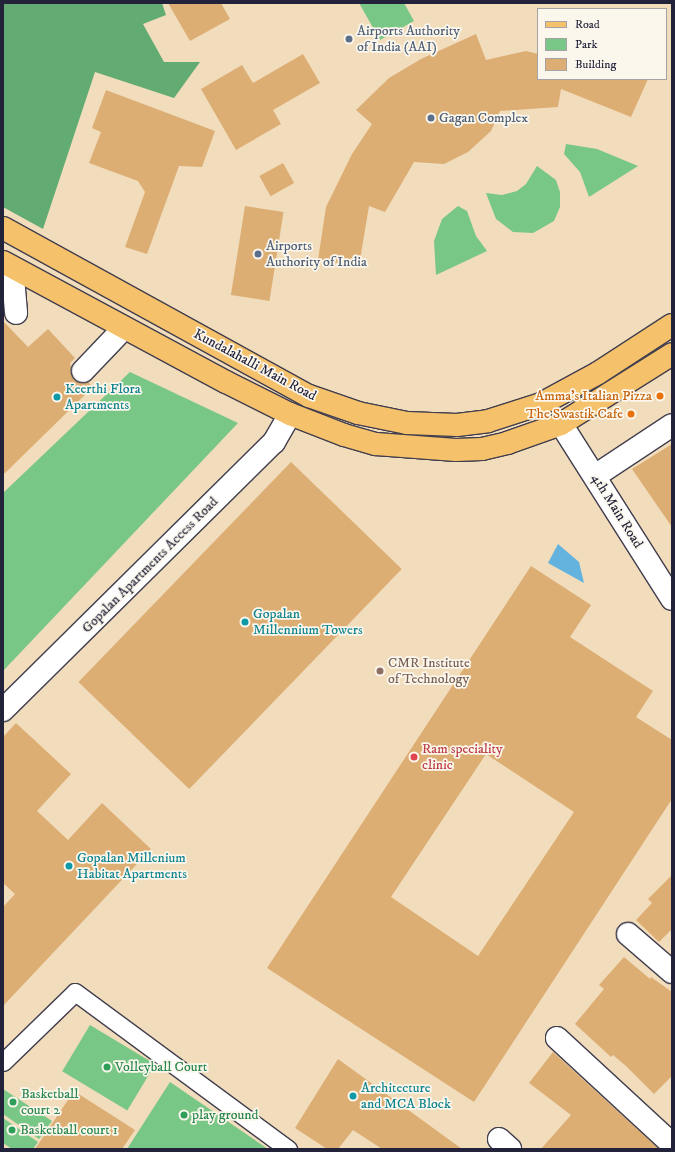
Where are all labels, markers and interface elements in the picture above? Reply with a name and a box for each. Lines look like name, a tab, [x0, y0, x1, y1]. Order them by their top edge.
legend	[537, 8, 667, 80]
text: Road	[575, 17, 600, 32]
place label: Airports Authority of India (AAI)	[357, 23, 460, 56]
marker: Airports Authority of India (AAI)	[344, 34, 354, 44]
text: Park	[575, 37, 597, 52]
text: Building	[575, 57, 616, 72]
place label: Gagan Complex	[439, 110, 528, 126]
marker: Gagan Complex	[426, 113, 436, 123]
place label: Airports Authority of India	[266, 238, 367, 270]
marker: Airports Authority of India	[253, 249, 263, 259]
street label: Kundalahalli Main Road	[191, 325, 319, 405]
place label: Keerthi Flora Apartments	[65, 381, 141, 414]
place label: Amma's Italian Pizza	[535, 388, 652, 404]
marker: Amma's Italian Pizza	[655, 391, 665, 401]
marker: Keerthi Flora Apartments	[52, 392, 62, 402]
place label: The Swastik Cafe	[526, 406, 623, 422]
marker: The Swastik Cafe	[626, 409, 636, 419]
street label: 4th Main Road	[587, 471, 647, 551]
street label: Gopalan Apartments Access Road	[79, 494, 221, 636]
place label: Gopalan Millennium Towers	[253, 606, 363, 638]
marker: Gopalan Millennium Towers	[240, 617, 250, 627]
place label: CMR Institute of Technology	[388, 655, 470, 688]
marker: CMR Institute of Technology	[375, 666, 385, 676]
place label: Ram speciality clinic	[422, 741, 503, 774]
marker: Ram speciality clinic	[409, 752, 419, 762]
place label: Gopalan Millenium Habitat Apartments	[77, 850, 187, 882]
marker: Gopalan Millenium Habitat Apartments	[64, 861, 74, 871]
place label: Volleyball Court	[115, 1059, 207, 1075]
marker: Volleyball Court	[102, 1062, 112, 1072]
place label: Architecture and MCA Block	[361, 1080, 451, 1112]
place label: Basketball court 2	[21, 1086, 78, 1118]
marker: Architecture and MCA Block	[348, 1091, 358, 1101]
marker: Basketball court 2	[8, 1097, 18, 1107]
place label: play ground	[192, 1107, 259, 1123]
marker: play ground	[179, 1110, 189, 1120]
place label: Basketball court 1	[20, 1122, 118, 1138]
marker: Basketball court 1	[7, 1125, 17, 1135]

